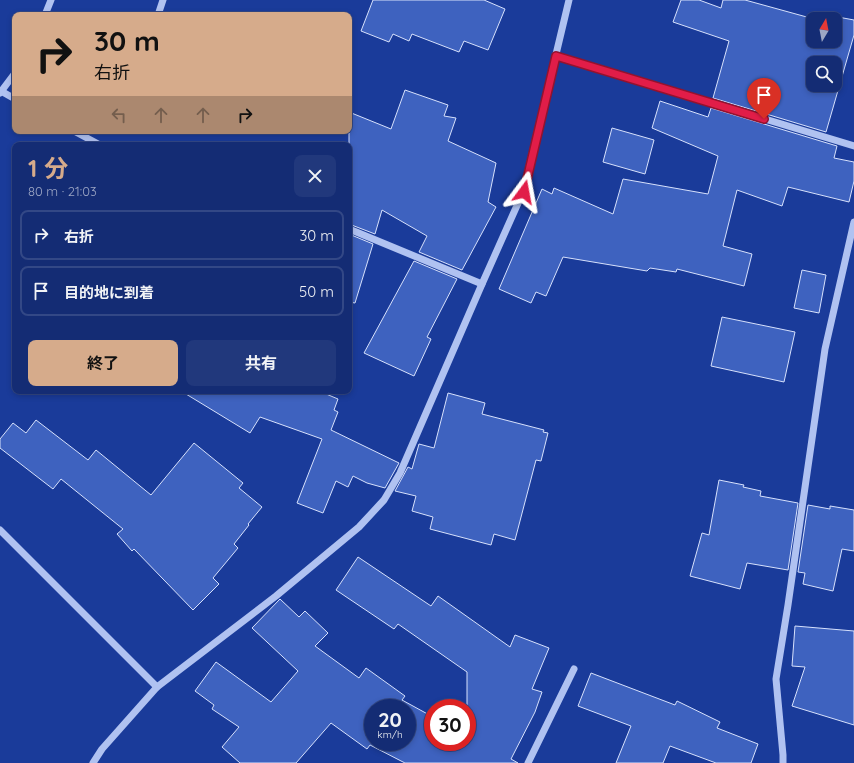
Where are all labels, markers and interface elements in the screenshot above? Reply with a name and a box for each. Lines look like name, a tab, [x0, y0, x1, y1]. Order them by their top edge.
north arrow	[806, 12, 842, 48]
map controls	[806, 12, 842, 92]
text: 30 m	[94, 23, 160, 58]
icon: right	[28, 28, 80, 80]
button: search	[806, 56, 842, 92]
text: 右折	[94, 61, 130, 84]
pin	[747, 78, 781, 119]
icon: arrive	[753, 84, 775, 106]
icon: left	[108, 104, 130, 126]
icon: ahead	[150, 104, 172, 126]
icon: ahead	[192, 104, 214, 126]
icon: right	[234, 104, 256, 126]
text: 1 分	[28, 153, 68, 183]
button: close	[294, 155, 336, 197]
position arrow	[503, 171, 545, 213]
text: 80 m · 21:03	[28, 183, 97, 199]
icon: right	[30, 224, 52, 246]
text: 30 m	[299, 226, 334, 245]
text: 右折	[64, 227, 94, 246]
icon: arrive	[30, 280, 52, 302]
text: 50 m	[299, 282, 334, 301]
text: 目的地に到着	[64, 283, 154, 302]
button: 終了	[28, 340, 178, 386]
button: 共有	[186, 340, 336, 386]
speed limit sign: 30	[424, 699, 476, 751]
text: 20	[378, 707, 402, 732]
text: km/h	[377, 728, 403, 741]

